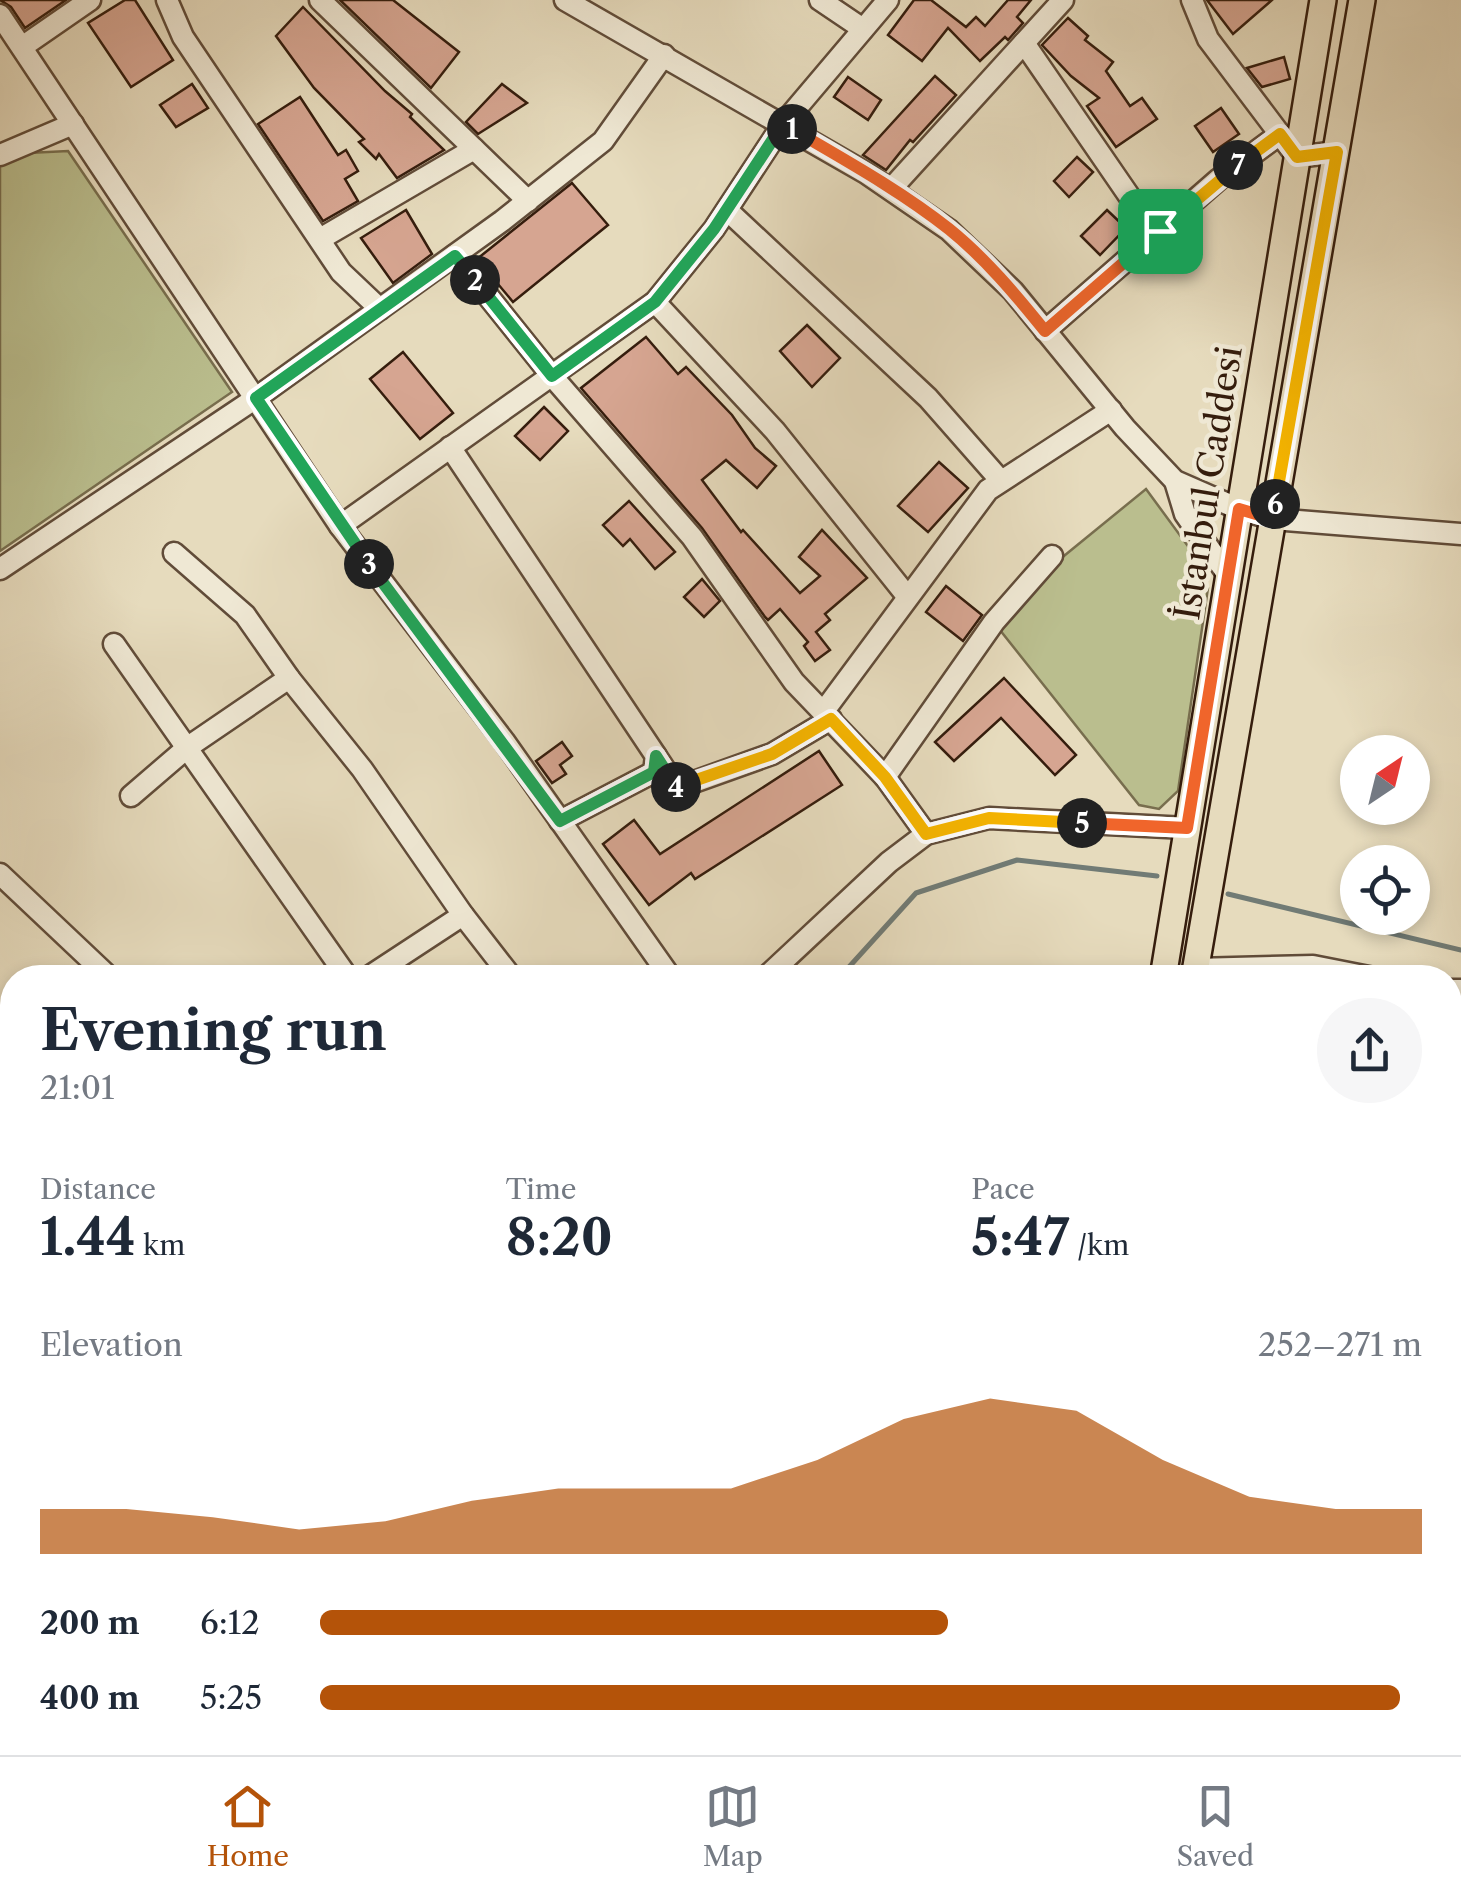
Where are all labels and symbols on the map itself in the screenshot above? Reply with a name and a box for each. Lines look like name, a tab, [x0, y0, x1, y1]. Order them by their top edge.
pin: 1	[767, 104, 817, 154]
pin: 7	[1213, 140, 1263, 190]
pin	[1118, 189, 1203, 274]
pin: 2	[450, 255, 500, 305]
street label: İstanbul Caddesi	[1165, 343, 1251, 623]
pin: 6	[1250, 479, 1300, 529]
pin: 3	[344, 539, 394, 589]
north arrow	[1340, 735, 1430, 825]
pin: 4	[651, 762, 701, 812]
pin: 5	[1057, 798, 1107, 848]

